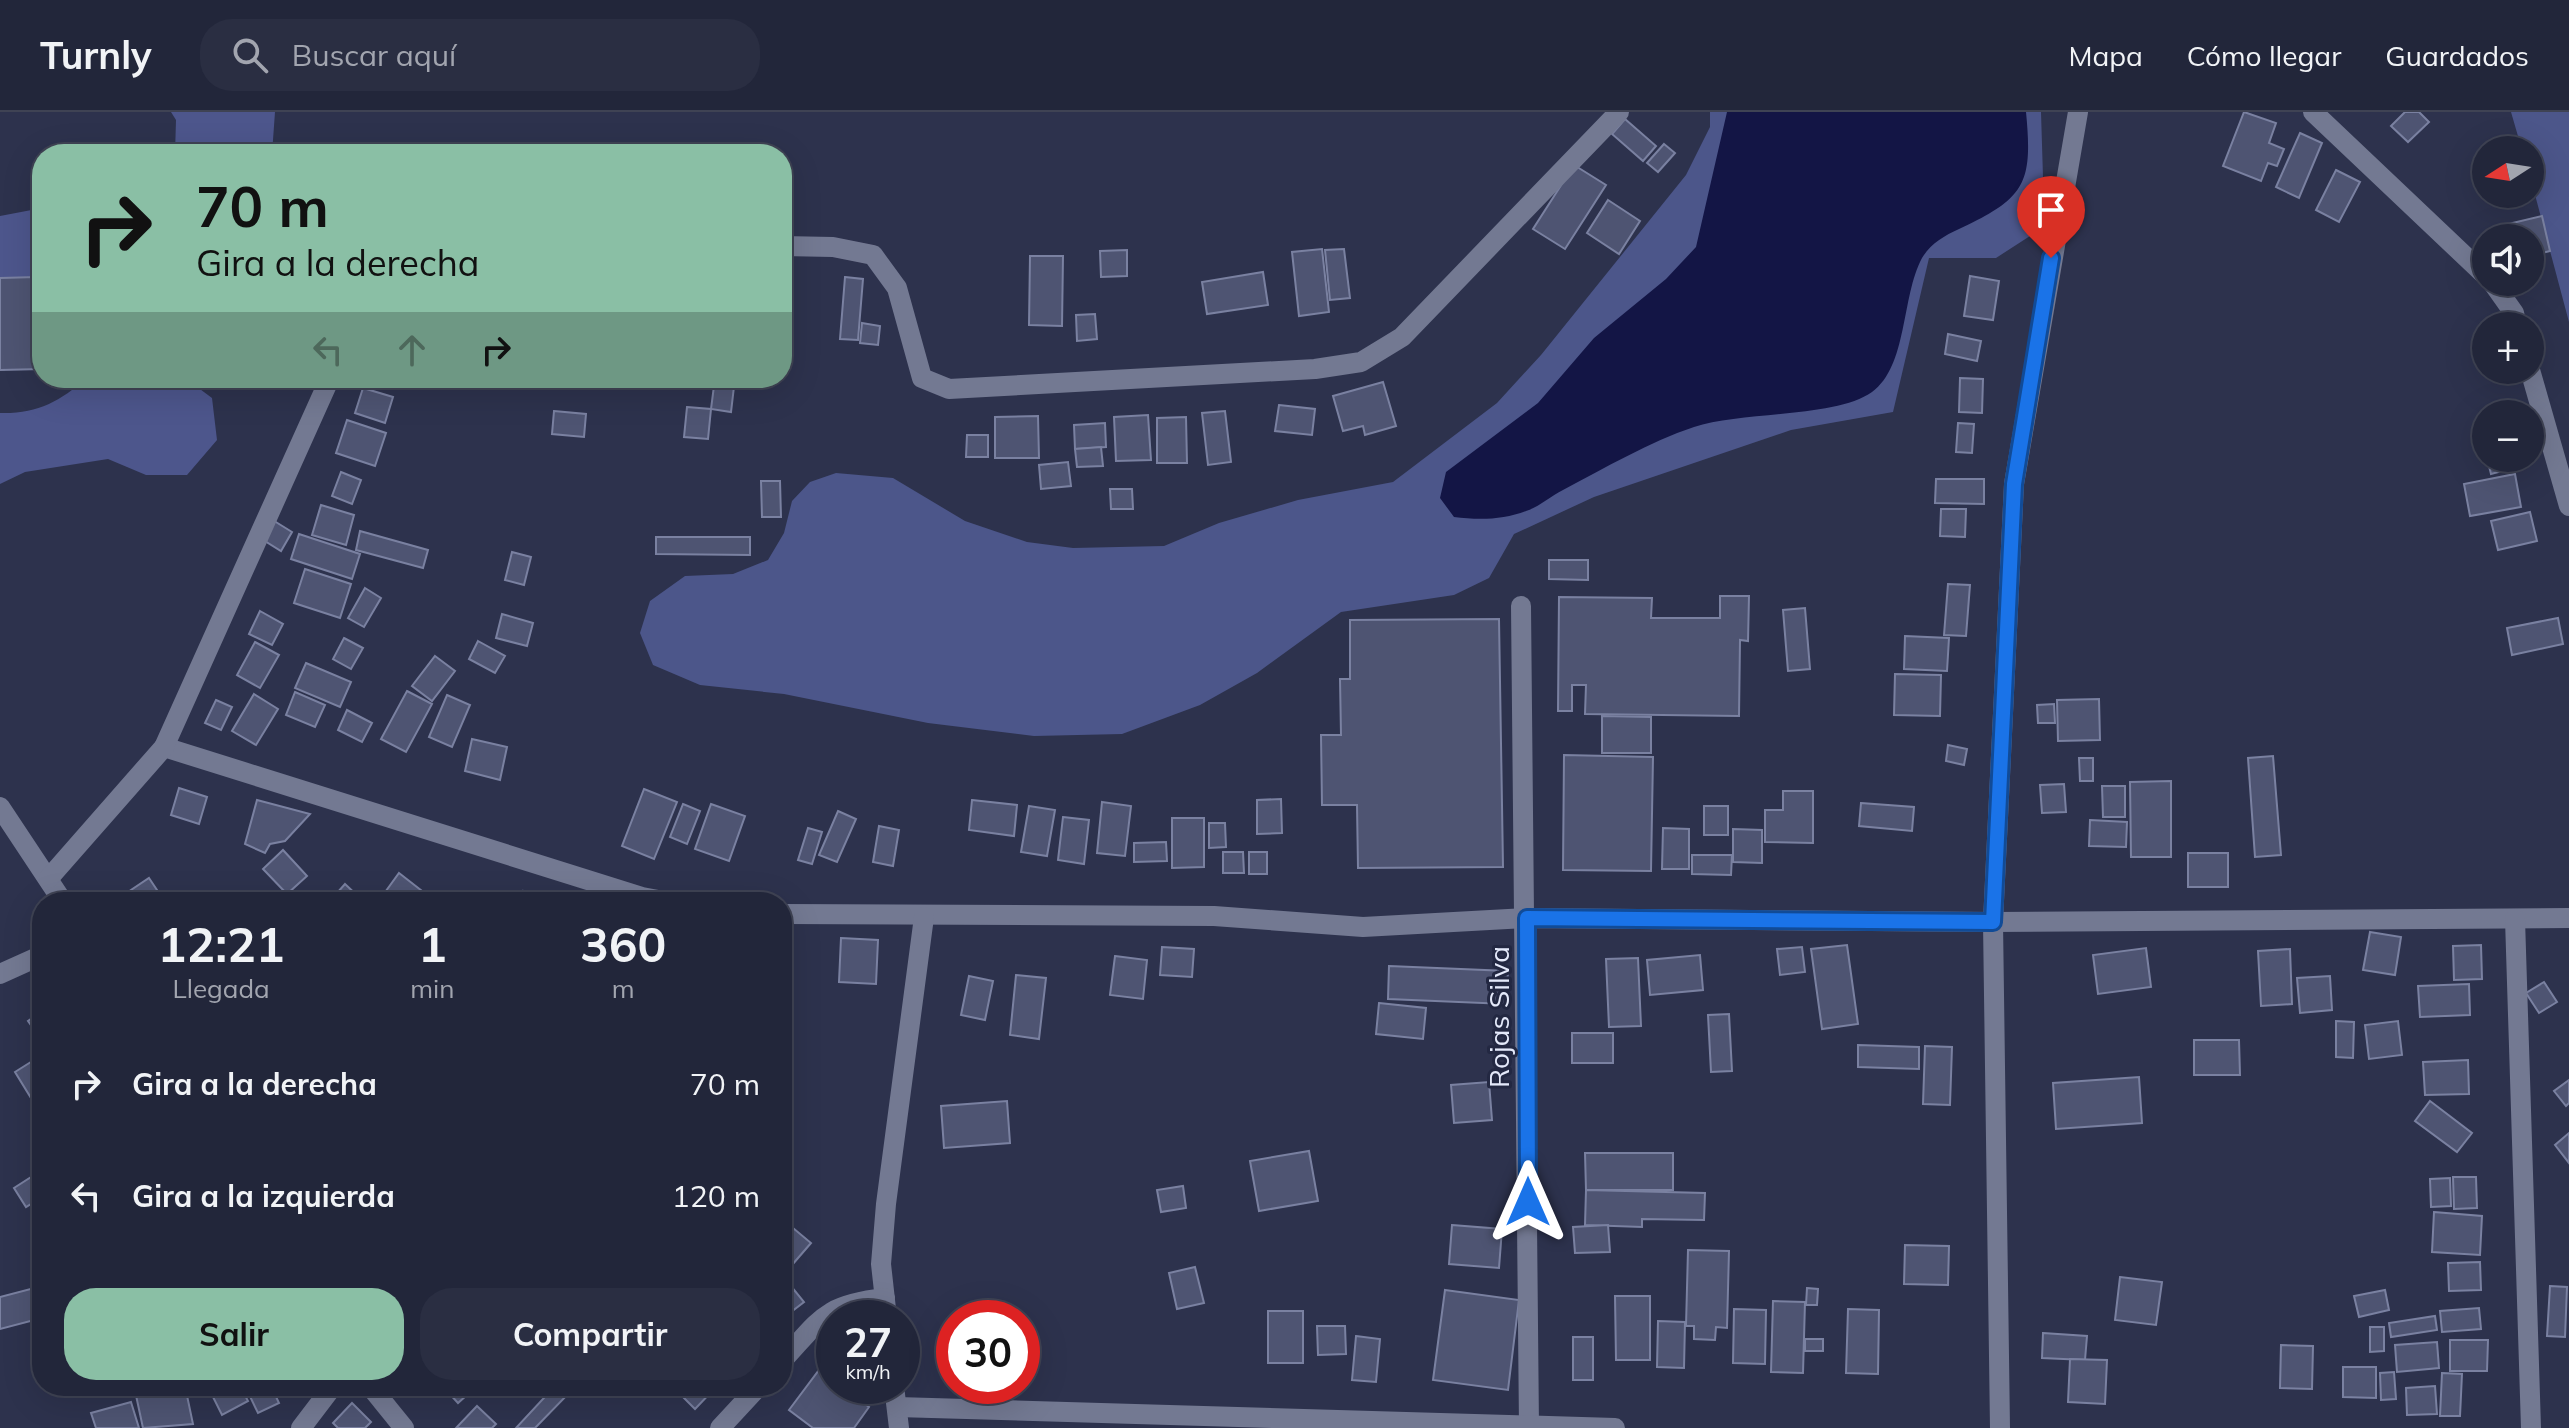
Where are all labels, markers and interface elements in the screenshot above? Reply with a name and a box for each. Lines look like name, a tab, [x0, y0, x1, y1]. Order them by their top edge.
search box	[200, 19, 760, 91]
text: Turnly	[40, 31, 152, 79]
icon: search	[228, 33, 272, 77]
text: Buscar aquí	[292, 36, 456, 74]
text: Mapa	[2068, 38, 2143, 73]
text: Cómo llegar	[2187, 38, 2341, 73]
text: Guardados	[2385, 38, 2529, 73]
north arrow	[2472, 136, 2544, 208]
map controls	[2472, 136, 2544, 472]
text: 70 m	[196, 171, 329, 241]
icon: right	[64, 176, 168, 280]
pin	[2017, 176, 2085, 258]
icon: arrive	[2029, 188, 2073, 232]
button: sound	[2472, 224, 2544, 296]
text: Gira a la derecha	[196, 240, 479, 285]
button: +	[2472, 312, 2544, 384]
icon: left	[306, 328, 350, 372]
icon: ahead	[390, 328, 434, 372]
icon: right	[474, 328, 518, 372]
button: −	[2472, 400, 2544, 472]
text: 12:21	[158, 914, 285, 974]
text: 1	[418, 914, 447, 974]
text: 360	[580, 914, 666, 974]
street label: Rojas Silva	[1481, 946, 1516, 1088]
text: Llegada	[173, 972, 270, 1005]
text: min	[410, 972, 454, 1005]
text: m	[612, 972, 635, 1005]
icon: right	[64, 1062, 108, 1106]
text: Gira a la derecha	[132, 1065, 377, 1103]
text: 70 m	[690, 1065, 760, 1103]
position arrow	[1486, 1160, 1570, 1244]
icon: left	[64, 1174, 108, 1218]
text: Gira a la izquierda	[132, 1177, 395, 1215]
text: 120 m	[672, 1177, 760, 1215]
button: Salir	[64, 1288, 404, 1380]
button: Compartir	[420, 1288, 760, 1380]
speed limit sign: 30	[936, 1300, 1040, 1404]
text: 27	[844, 1317, 892, 1367]
text: km/h	[845, 1359, 891, 1384]

